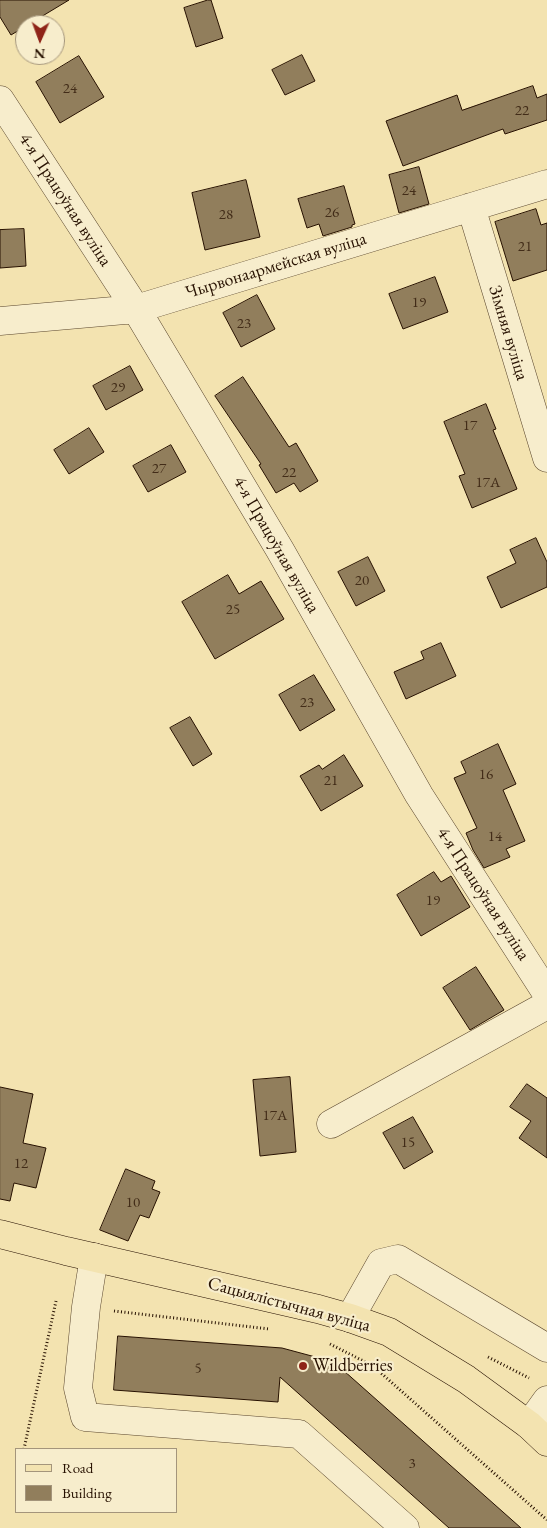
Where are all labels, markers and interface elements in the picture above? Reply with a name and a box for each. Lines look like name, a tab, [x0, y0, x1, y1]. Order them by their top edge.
north arrow	[15, 15, 65, 65]
text: N	[34, 45, 45, 63]
house number: 24	[63, 80, 77, 98]
house number: 22	[515, 102, 529, 120]
street label: 4-я Працоўная вуліца	[14, 129, 116, 271]
house number: 24	[402, 182, 416, 200]
house number: 26	[325, 204, 339, 222]
house number: 28	[219, 206, 233, 224]
street label: Чырвонаармейская вуліца	[183, 228, 369, 304]
house number: 21	[518, 238, 532, 256]
street label: Зімняя вуліца	[483, 283, 533, 383]
house number: 19	[412, 294, 426, 312]
house number: 23	[237, 315, 251, 333]
house number: 29	[111, 379, 125, 397]
house number: 17	[463, 417, 477, 435]
house number: 27	[152, 460, 166, 478]
house number: 22	[282, 464, 296, 482]
street label: 4-я Працоўная вуліца	[228, 473, 324, 617]
house number: 17А	[476, 474, 500, 492]
house number: 20	[355, 572, 369, 590]
house number: 25	[226, 601, 240, 619]
house number: 23	[300, 694, 314, 712]
house number: 16	[479, 766, 493, 784]
house number: 21	[324, 772, 338, 790]
street label: 4-я Працоўная вуліца	[432, 823, 534, 965]
house number: 14	[488, 828, 502, 846]
house number: 19	[426, 892, 440, 910]
house number: 17А	[263, 1107, 287, 1125]
house number: 15	[401, 1134, 415, 1152]
house number: 12	[14, 1155, 28, 1173]
house number: 10	[126, 1194, 140, 1212]
street label: Сацыялістычная вуліца	[205, 1273, 373, 1337]
place label: Wildberries	[313, 1355, 393, 1377]
house number: 5	[194, 1360, 202, 1378]
marker: Wildberries	[297, 1360, 309, 1372]
legend	[15, 1448, 178, 1513]
house number: 3	[408, 1455, 416, 1473]
text: Road	[62, 1458, 93, 1477]
text: Building	[62, 1483, 112, 1502]

